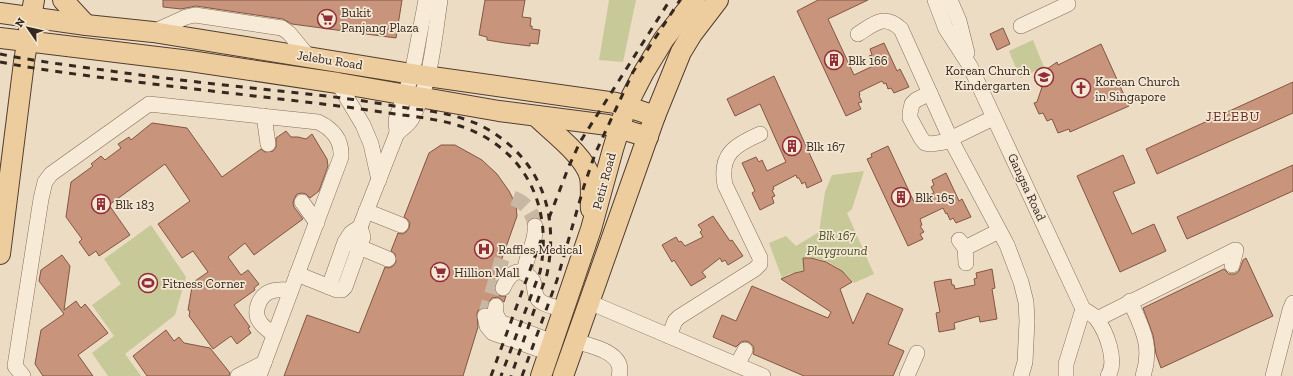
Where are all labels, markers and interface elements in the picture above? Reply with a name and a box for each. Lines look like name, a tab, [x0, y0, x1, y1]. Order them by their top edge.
place label: Bukit Panjang Plaza	[341, 5, 419, 36]
north arrow	[8, 8, 48, 48]
supermarket icon: Bukit Panjang Plaza	[316, 8, 338, 30]
text: N	[12, 15, 28, 30]
street label: Jelebu Road	[296, 47, 364, 73]
building icon: Blk 166	[823, 49, 845, 71]
place label: Blk 166	[848, 53, 888, 68]
place label: Korean Church Kindergarten	[945, 63, 1031, 93]
school or university icon: Korean Church Kindergarten	[1033, 66, 1055, 88]
place label: Korean Church in Singapore	[1095, 74, 1180, 104]
church icon: Korean Church in Singapore	[1070, 77, 1092, 99]
district label: JELEBU	[1206, 108, 1260, 125]
building icon: Blk 167	[781, 135, 803, 157]
place label: Blk 167	[806, 139, 845, 154]
street label: Petir Road	[589, 151, 619, 211]
street label: Gangsa Road	[1005, 151, 1049, 223]
building icon: Blk 165	[890, 186, 912, 208]
place label: Blk 165	[915, 190, 955, 205]
building icon: Blk 183	[90, 193, 112, 215]
place label: Blk 183	[115, 197, 154, 212]
park label: Blk 167 Playground	[807, 228, 868, 258]
hospital icon: Raffles Medical	[473, 238, 495, 260]
place label: Raffles Medical	[498, 242, 583, 257]
supermarket icon: Hillion Mall	[429, 261, 451, 283]
place label: Hillion Mall	[454, 265, 520, 280]
sports icon: Fitness Corner	[137, 272, 159, 294]
place label: Fitness Corner	[162, 276, 245, 291]

